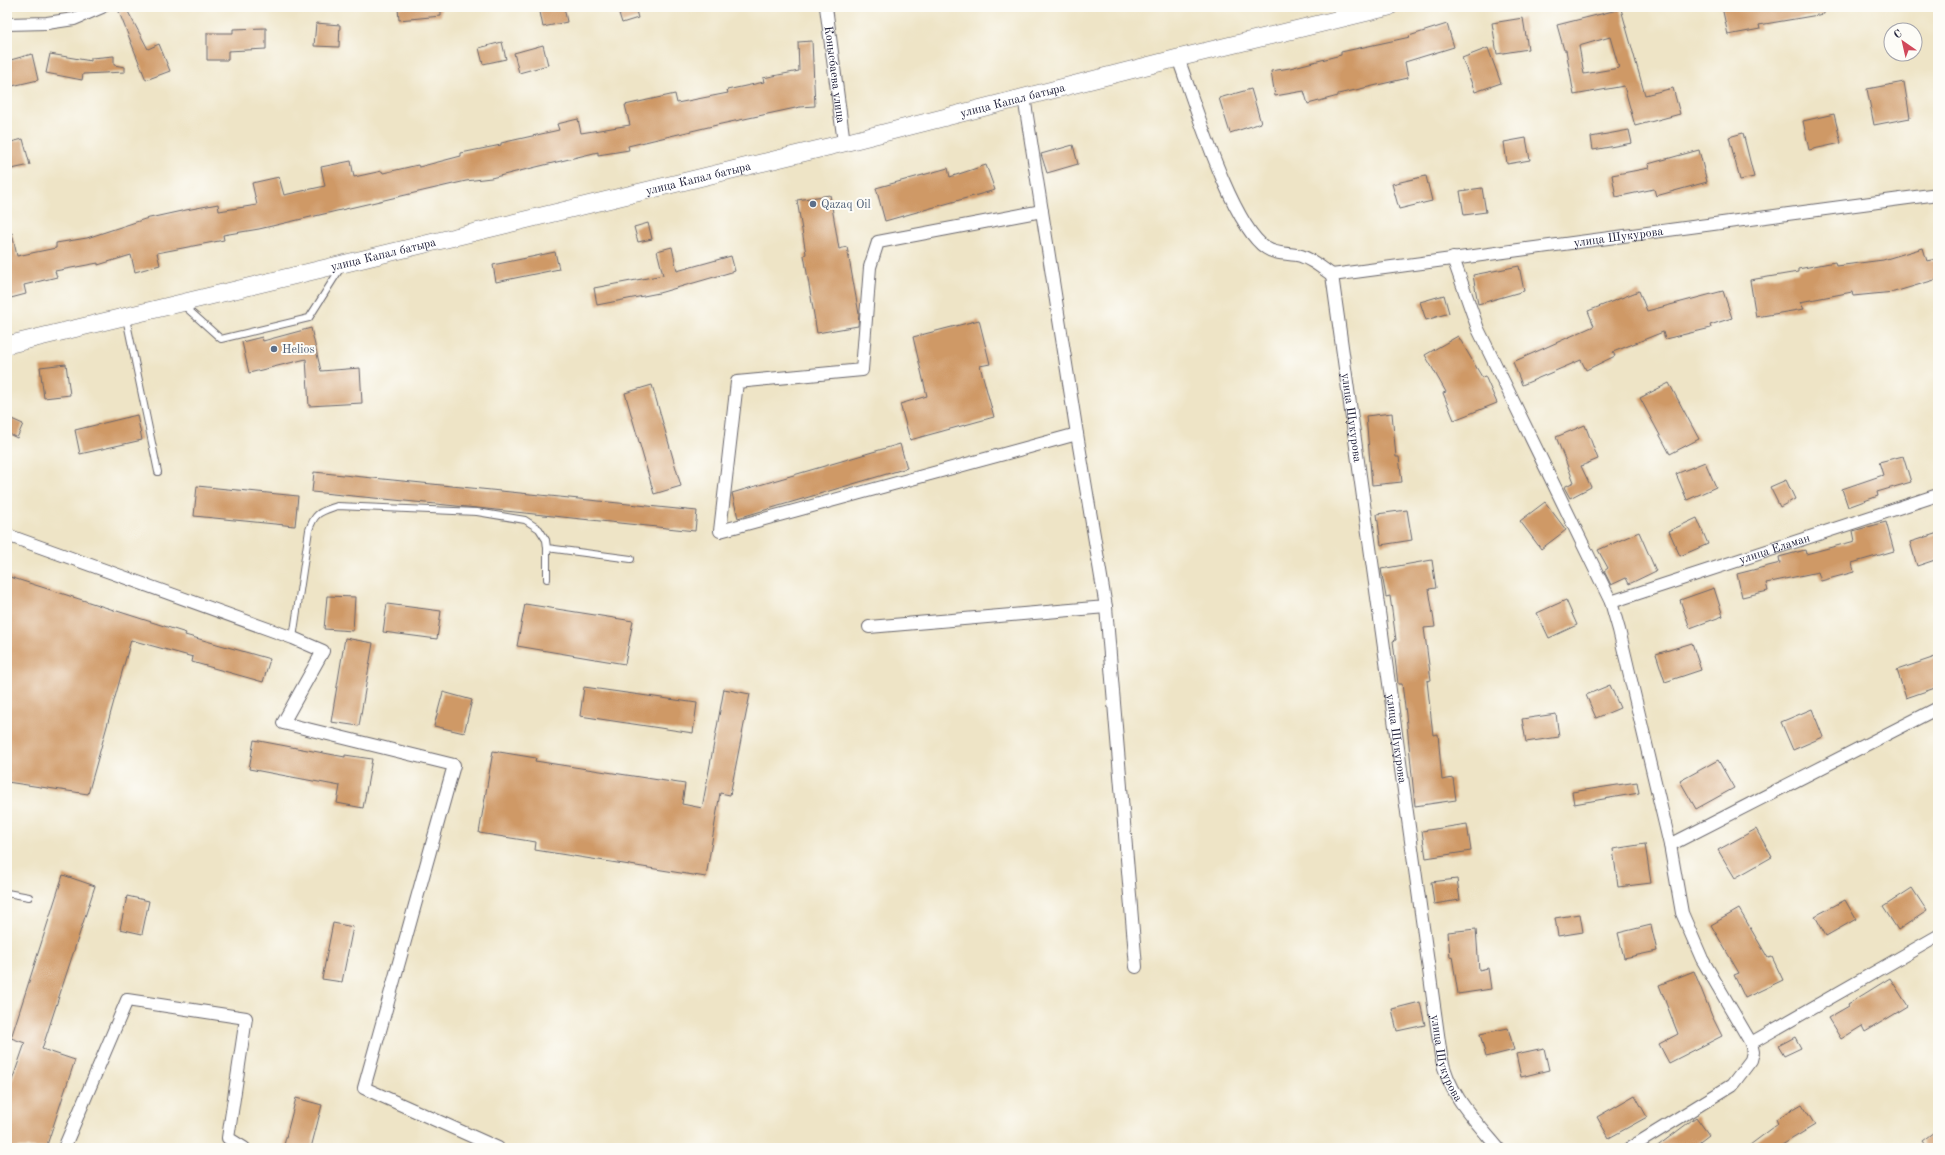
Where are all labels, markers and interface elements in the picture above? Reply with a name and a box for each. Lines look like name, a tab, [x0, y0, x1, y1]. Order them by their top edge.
north arrow	[1883, 22, 1923, 62]
street label: Конысбаева улица	[822, 25, 846, 124]
text: С	[1892, 28, 1904, 42]
street label: улица Капал батыра	[959, 82, 1067, 120]
street label: улица Капал батыра	[645, 161, 752, 198]
marker: Qazaq Oil	[808, 199, 818, 209]
place label: Qazaq Oil	[821, 199, 871, 211]
street label: улица Шукурова	[1573, 226, 1664, 250]
street label: улица Капал батыра	[330, 237, 437, 274]
marker: Helios	[269, 344, 279, 354]
place label: Helios	[282, 344, 315, 356]
street label: улица Шукурова	[1339, 372, 1363, 463]
street label: улица Еламан	[1738, 532, 1812, 567]
street label: улица Шукурова	[1384, 693, 1408, 784]
street label: улица Шукурова	[1428, 1014, 1464, 1104]

